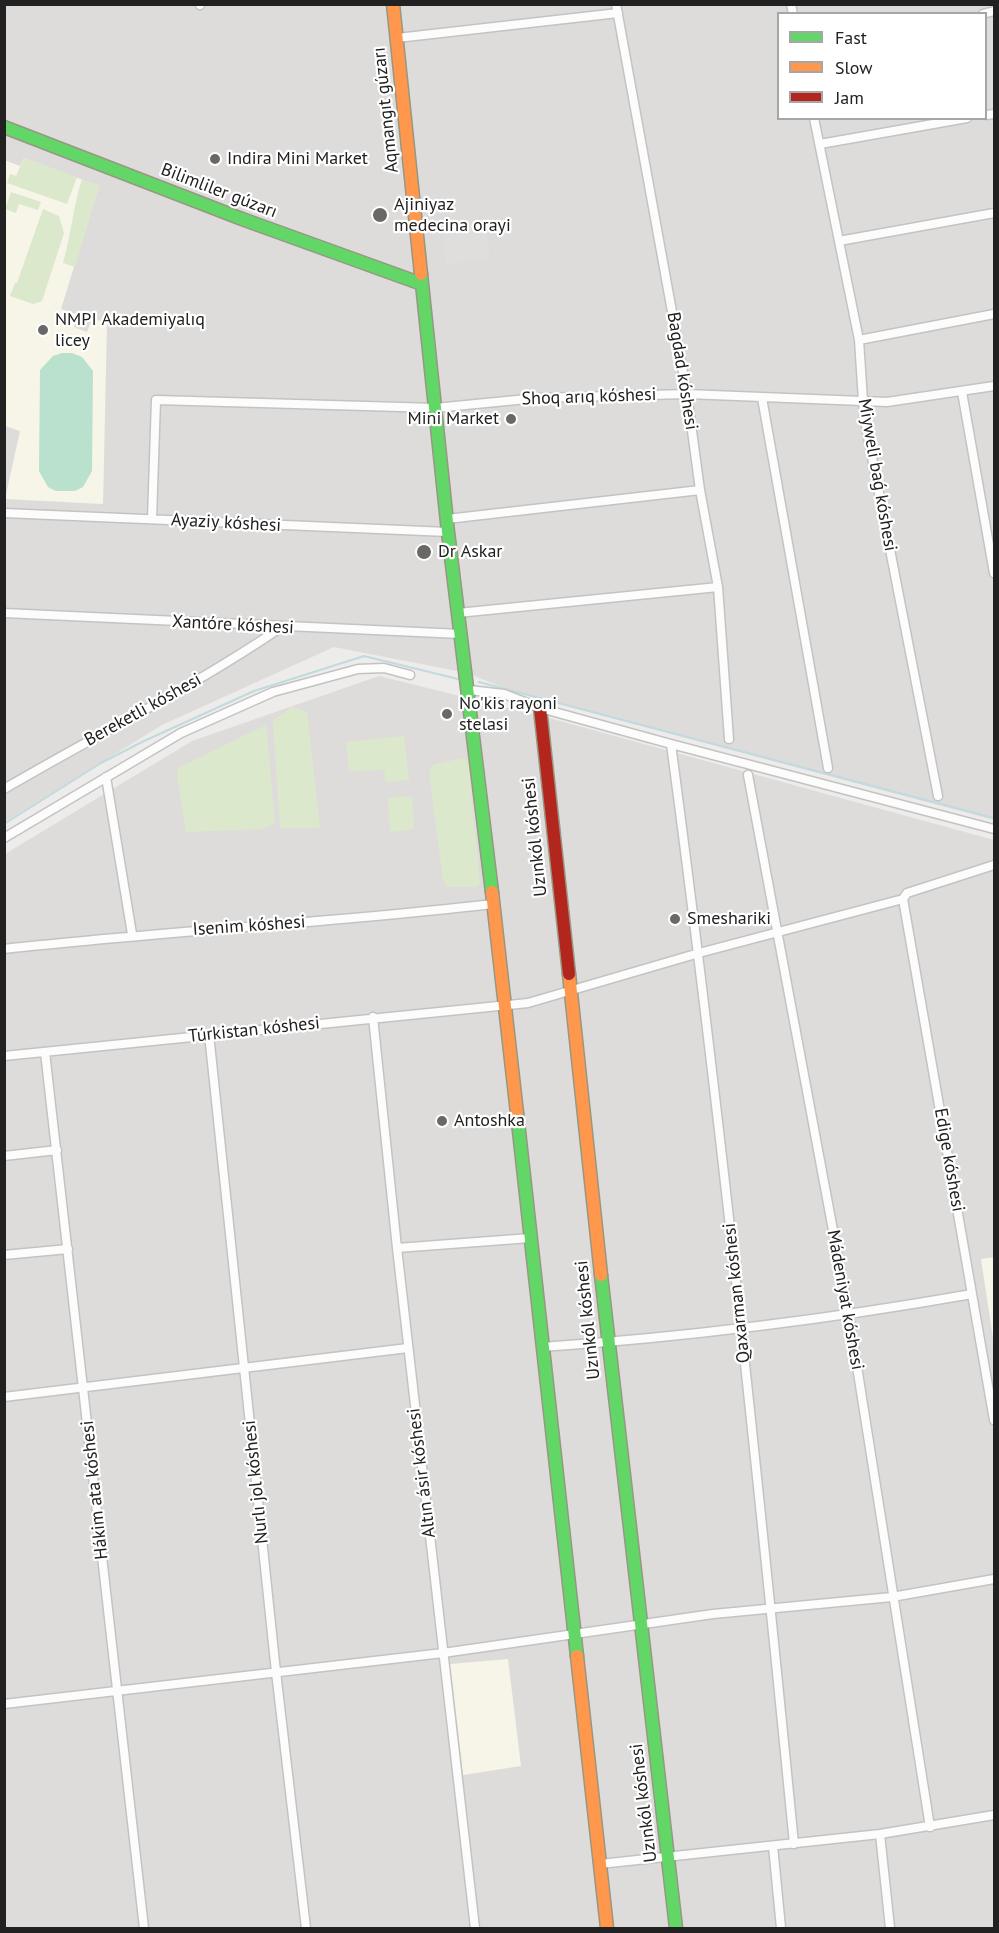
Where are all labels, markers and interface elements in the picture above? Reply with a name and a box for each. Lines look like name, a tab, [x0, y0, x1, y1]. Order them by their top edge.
legend	[777, 12, 987, 120]
text: Fast	[835, 26, 867, 49]
street label: Aqmangıt gúzarı	[369, 46, 403, 174]
text: Slow	[835, 56, 873, 79]
text: Jam	[835, 86, 864, 109]
place label: Indira Mini Market	[227, 148, 368, 170]
marker: Indira Mini Market	[208, 152, 222, 166]
street label: Bilimliler gúzarı	[158, 159, 280, 223]
place label: Ajiniyaz medecina orayi	[394, 194, 511, 236]
marker: Ajiniyaz medecina orayi	[371, 206, 389, 224]
place label: NMPI Akademiyalıq licey	[55, 309, 205, 352]
street label: Bagdad kóshesi	[662, 310, 702, 432]
marker: NMPI Akademiyalıq licey	[36, 323, 50, 337]
street label: Shoq arıq kóshesi	[521, 384, 657, 410]
street label: Miyweli baǵ kóshesi	[853, 397, 901, 553]
place label: Mini Market	[408, 408, 499, 430]
marker: Mini Market	[504, 412, 518, 426]
street label: Ayaziy kóshesi	[170, 509, 282, 537]
place label: Dr Askar	[438, 541, 502, 563]
marker: Dr Askar	[415, 543, 433, 561]
street label: Xantóre kóshesi	[171, 611, 295, 639]
street label: Bereketli kóshesi	[81, 669, 205, 751]
place label: No'kis rayoni stelasi	[459, 693, 557, 736]
marker: No'kis rayoni stelasi	[440, 707, 454, 721]
street label: Uzınkól kóshesi	[518, 776, 552, 898]
place label: Smeshariki	[687, 908, 771, 930]
street label: Isenim kóshesi	[192, 911, 306, 941]
marker: Smeshariki	[668, 912, 682, 926]
street label: Túrkistan kóshesi	[187, 1012, 321, 1048]
street label: Edige kóshesi	[929, 1107, 969, 1213]
place label: Antoshka	[454, 1110, 525, 1132]
marker: Antoshka	[435, 1114, 449, 1128]
street label: Qaxarman kóshesi	[719, 1222, 755, 1364]
street label: Mádeniyat kóshesi	[822, 1228, 868, 1372]
street label: Uzınkól kóshesi	[571, 1259, 605, 1381]
street label: Altın ásir kóshesi	[403, 1407, 441, 1539]
street label: Hákim ata kóshesi	[77, 1419, 113, 1561]
street label: Nurlı jol kóshesi	[239, 1419, 273, 1545]
street label: Uzınkól kóshesi	[626, 1742, 662, 1864]

